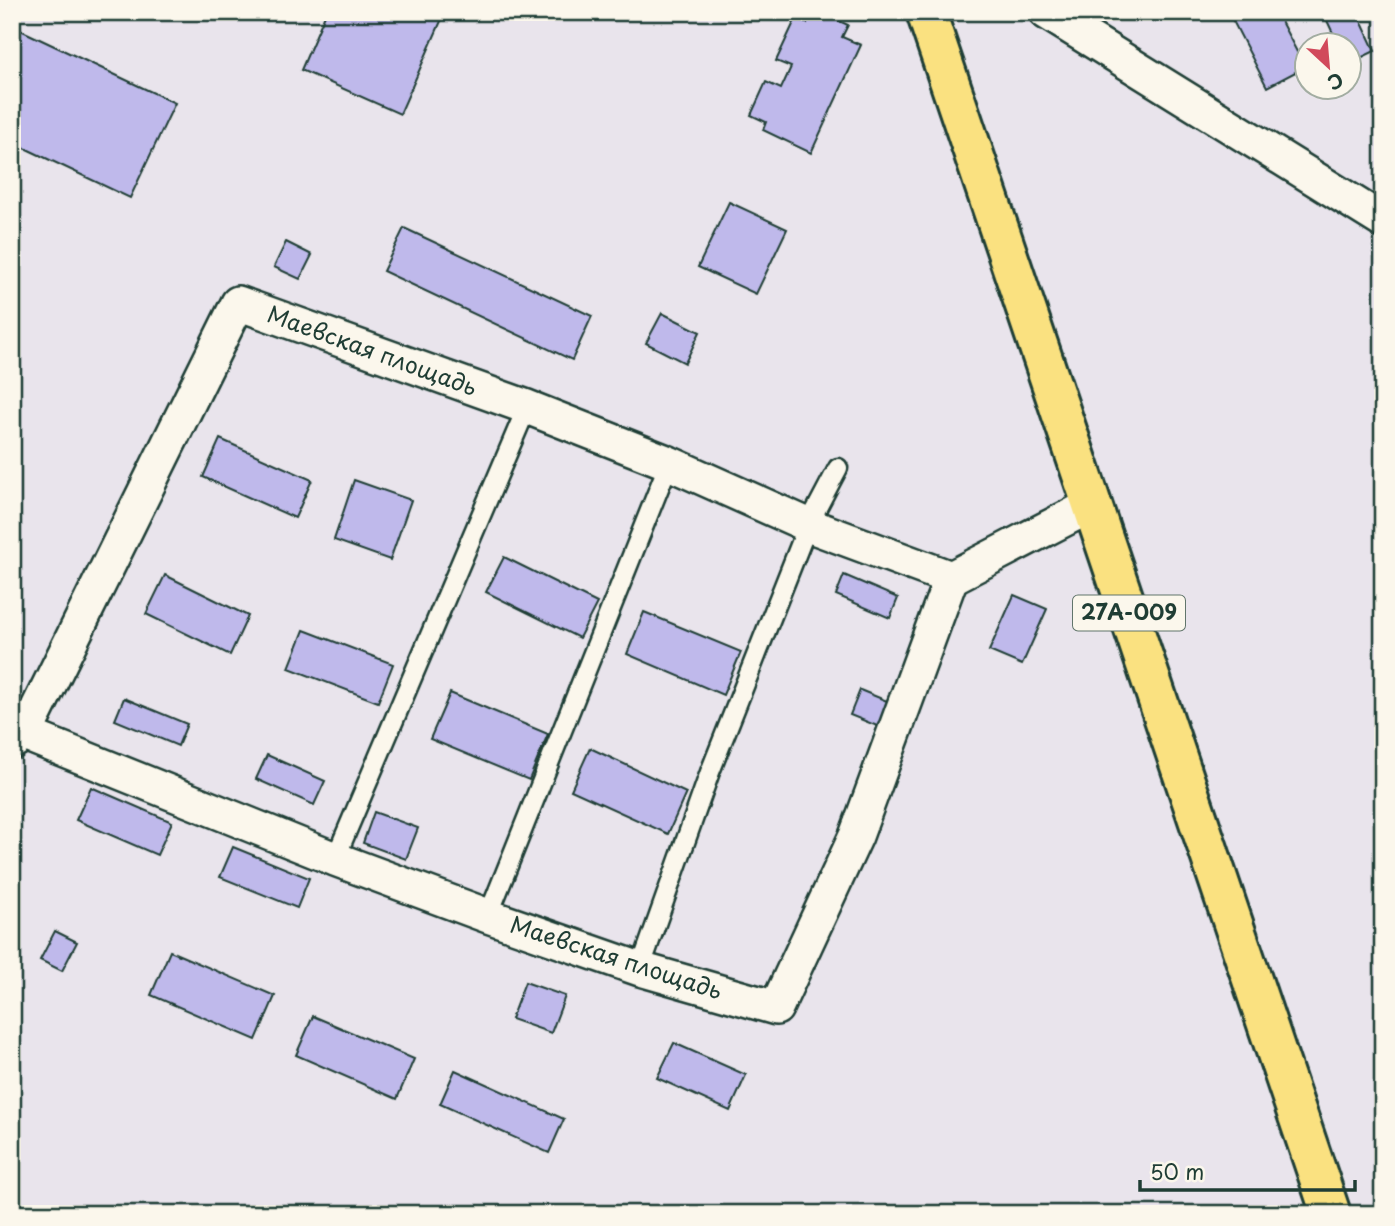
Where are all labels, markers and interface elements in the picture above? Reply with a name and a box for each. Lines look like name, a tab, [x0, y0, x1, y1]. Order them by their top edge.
north arrow	[1294, 32, 1364, 102]
text: С	[1323, 66, 1348, 98]
street label: Маевская площадь	[263, 295, 482, 404]
road number: 27А-009	[1073, 596, 1185, 630]
street label: Маевская площадь	[506, 906, 727, 1007]
scale bar	[1140, 1149, 1355, 1193]
text: 50 m	[1150, 1155, 1204, 1187]

